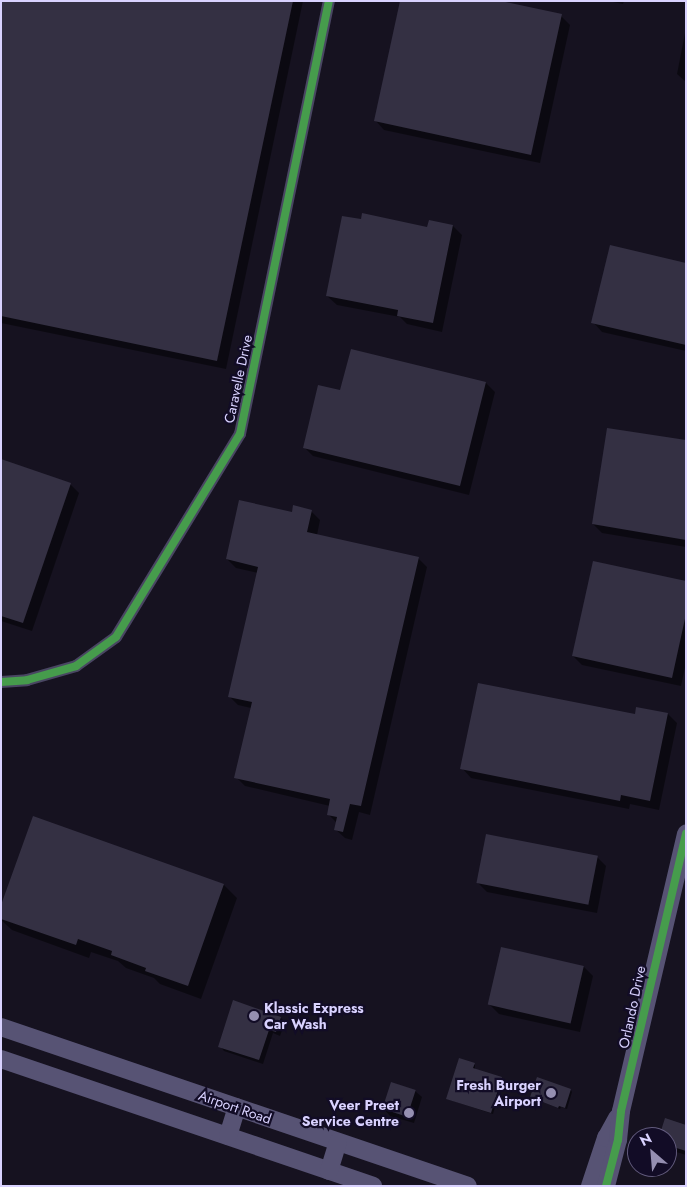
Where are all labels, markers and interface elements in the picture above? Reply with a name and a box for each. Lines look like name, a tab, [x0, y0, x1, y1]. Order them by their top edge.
street label: Caravelle Drive	[220, 333, 256, 425]
street label: Orlando Drive	[615, 964, 649, 1050]
place label: Klassic Express Car Wash	[264, 1000, 364, 1032]
marker: Klassic Express Car Wash	[248, 1010, 260, 1022]
place label: Fresh Burger Airport	[456, 1077, 541, 1110]
street label: Airport Road	[196, 1087, 274, 1127]
marker: Fresh Burger Airport	[545, 1087, 557, 1099]
place label: Veer Preet Service Centre	[302, 1097, 399, 1130]
marker: Veer Preet Service Centre	[403, 1107, 415, 1119]
north arrow	[627, 1127, 677, 1177]
text: N	[636, 1128, 655, 1151]

